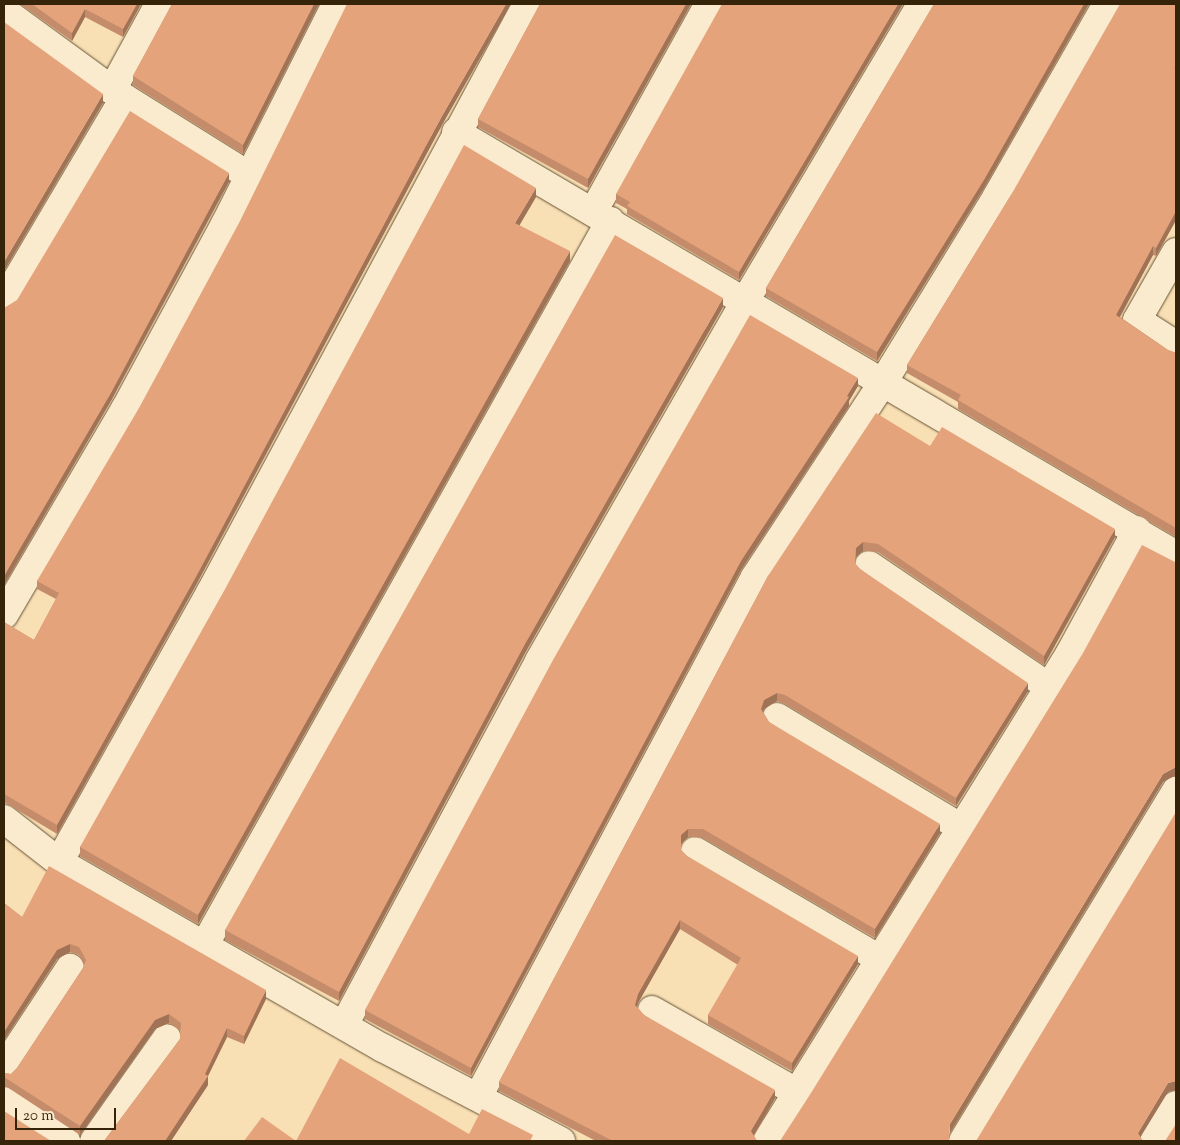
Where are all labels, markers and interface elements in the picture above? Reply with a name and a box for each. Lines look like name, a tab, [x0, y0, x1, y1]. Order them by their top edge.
scale bar	[18, 1098, 119, 1130]
text: 20 m	[23, 1106, 54, 1127]

